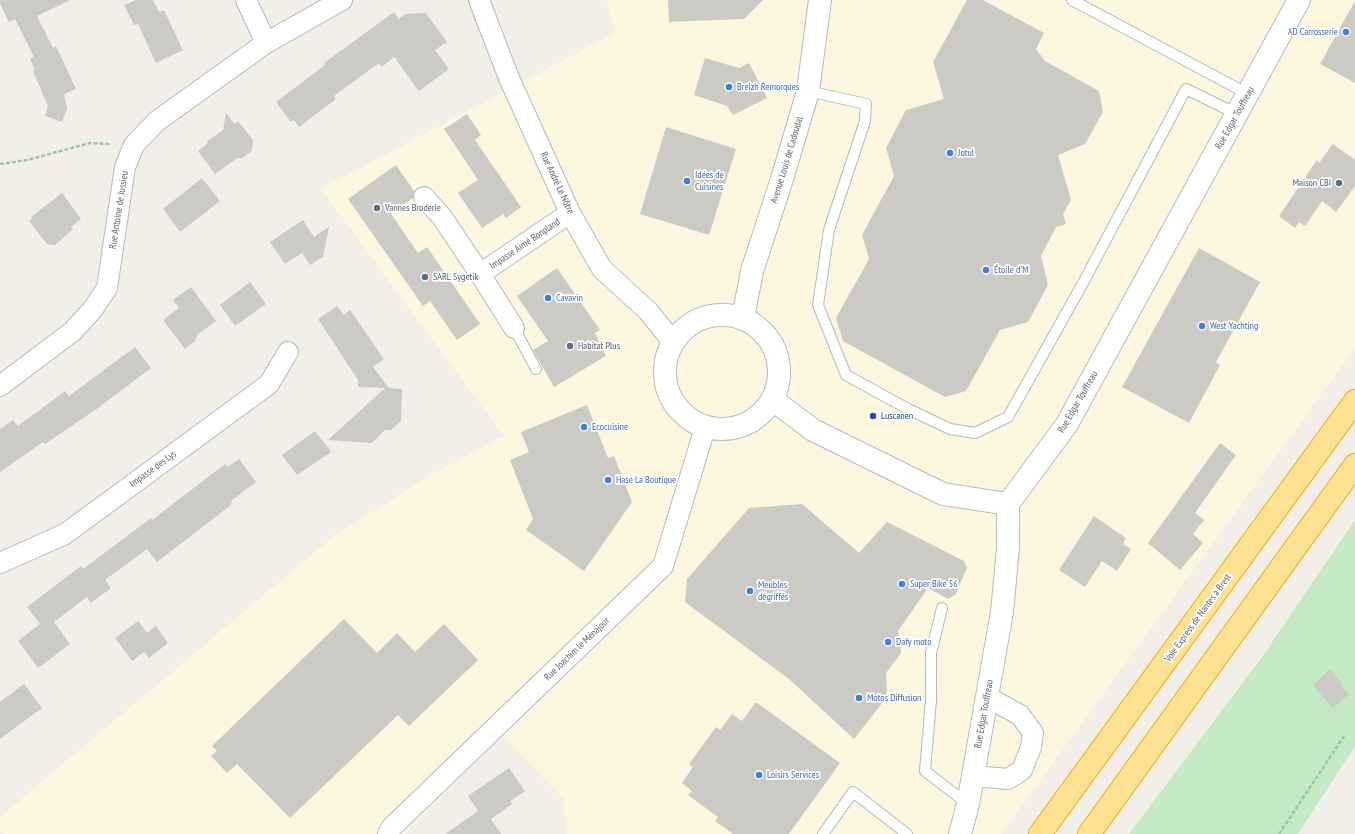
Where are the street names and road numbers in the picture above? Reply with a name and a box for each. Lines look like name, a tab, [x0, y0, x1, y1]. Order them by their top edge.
street label: Rue Edgar Touffreau	[1213, 85, 1257, 151]
street label: Avenue Louis de Cadoudal	[768, 115, 806, 205]
street label: Rue André Le Nôtre	[537, 150, 577, 216]
street label: Rue Antoine de Jussieu	[107, 170, 131, 250]
street label: Impasse Aimé Bonpland	[487, 216, 563, 272]
street label: Rue Edgar Touffreau	[1055, 369, 1101, 435]
street label: Impasse des Lys	[127, 448, 179, 490]
street label: Voie Express de Nantes à Brest	[1162, 572, 1234, 664]
street label: Rue Joachim le Ménajour	[542, 615, 612, 683]
street label: Rue Edgar Touffreau	[972, 679, 996, 749]

